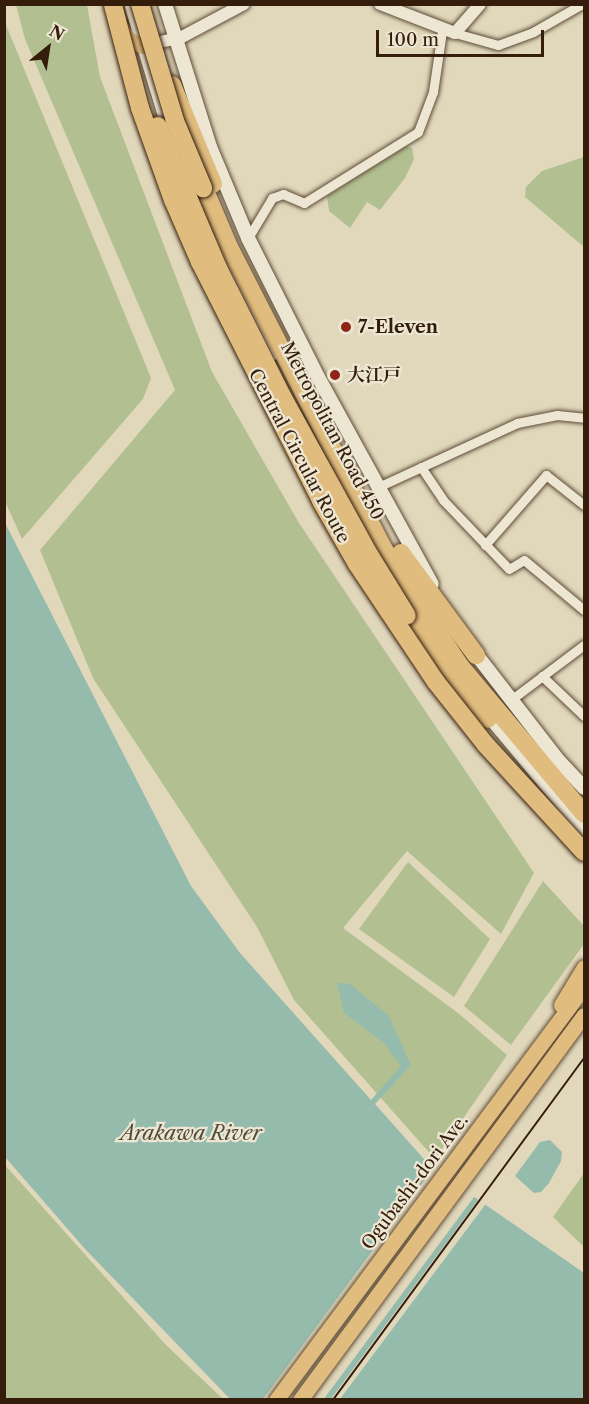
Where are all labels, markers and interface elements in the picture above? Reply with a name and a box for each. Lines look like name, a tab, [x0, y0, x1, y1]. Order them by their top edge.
north arrow	[18, 18, 78, 78]
scale bar	[379, 18, 547, 56]
text: N	[46, 20, 68, 45]
text: 100 m	[387, 29, 439, 51]
place label: 7-Eleven	[358, 316, 438, 338]
marker: 7-Eleven	[339, 320, 353, 334]
street label: Metropolitan Road 450	[276, 338, 388, 524]
place label: 大江戸	[347, 364, 401, 386]
street label: Central Circular Route	[244, 365, 354, 547]
marker: 大江戸	[328, 368, 342, 382]
street label: Ogubashi-dori Ave.	[357, 1110, 473, 1254]
water label: Arakawa River	[120, 1121, 262, 1145]

